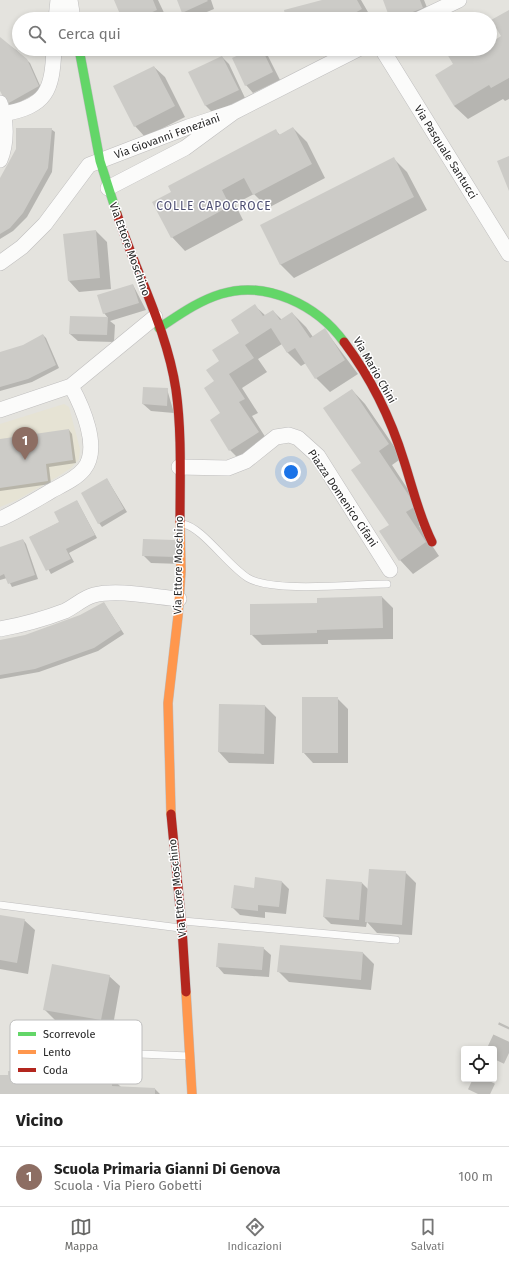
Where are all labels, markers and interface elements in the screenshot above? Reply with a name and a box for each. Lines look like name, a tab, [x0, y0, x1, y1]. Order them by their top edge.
search box	[12, 12, 497, 56]
icon: search	[26, 23, 48, 45]
text: Cerca qui	[58, 25, 121, 43]
street label: Via Pasquale Santucci	[411, 103, 480, 202]
street label: Via Giovanni Feneziani	[113, 111, 222, 162]
district label: COLLE CAPOCROCE	[156, 199, 272, 213]
street label: Via Ettore Moschino	[107, 201, 153, 298]
street label: Via Mario Chini	[350, 335, 399, 406]
pin: 1	[12, 427, 38, 460]
street label: Piazza Domenico Cifani	[305, 447, 380, 550]
your location	[281, 462, 301, 482]
street label: Via Ettore Moschino	[171, 516, 186, 614]
street label: Via Ettore Moschino	[166, 838, 189, 938]
legend	[10, 1020, 142, 1084]
text: Scorrevole	[43, 1028, 96, 1041]
text: Lento	[43, 1046, 71, 1059]
map controls	[461, 1046, 497, 1082]
button: locate	[461, 1046, 497, 1082]
text: Coda	[43, 1064, 68, 1077]
text: Vicino	[16, 1110, 63, 1131]
text: Scuola Primaria Gianni Di Genova	[54, 1160, 281, 1178]
text: 1	[26, 1169, 32, 1184]
text: 100 m	[458, 1169, 493, 1184]
text: Scuola · Via Piero Gobetti	[54, 1178, 202, 1193]
tab: Mappa	[65, 1216, 98, 1253]
tab: Indicazioni	[227, 1216, 282, 1253]
tab: Salvati	[411, 1216, 444, 1253]

